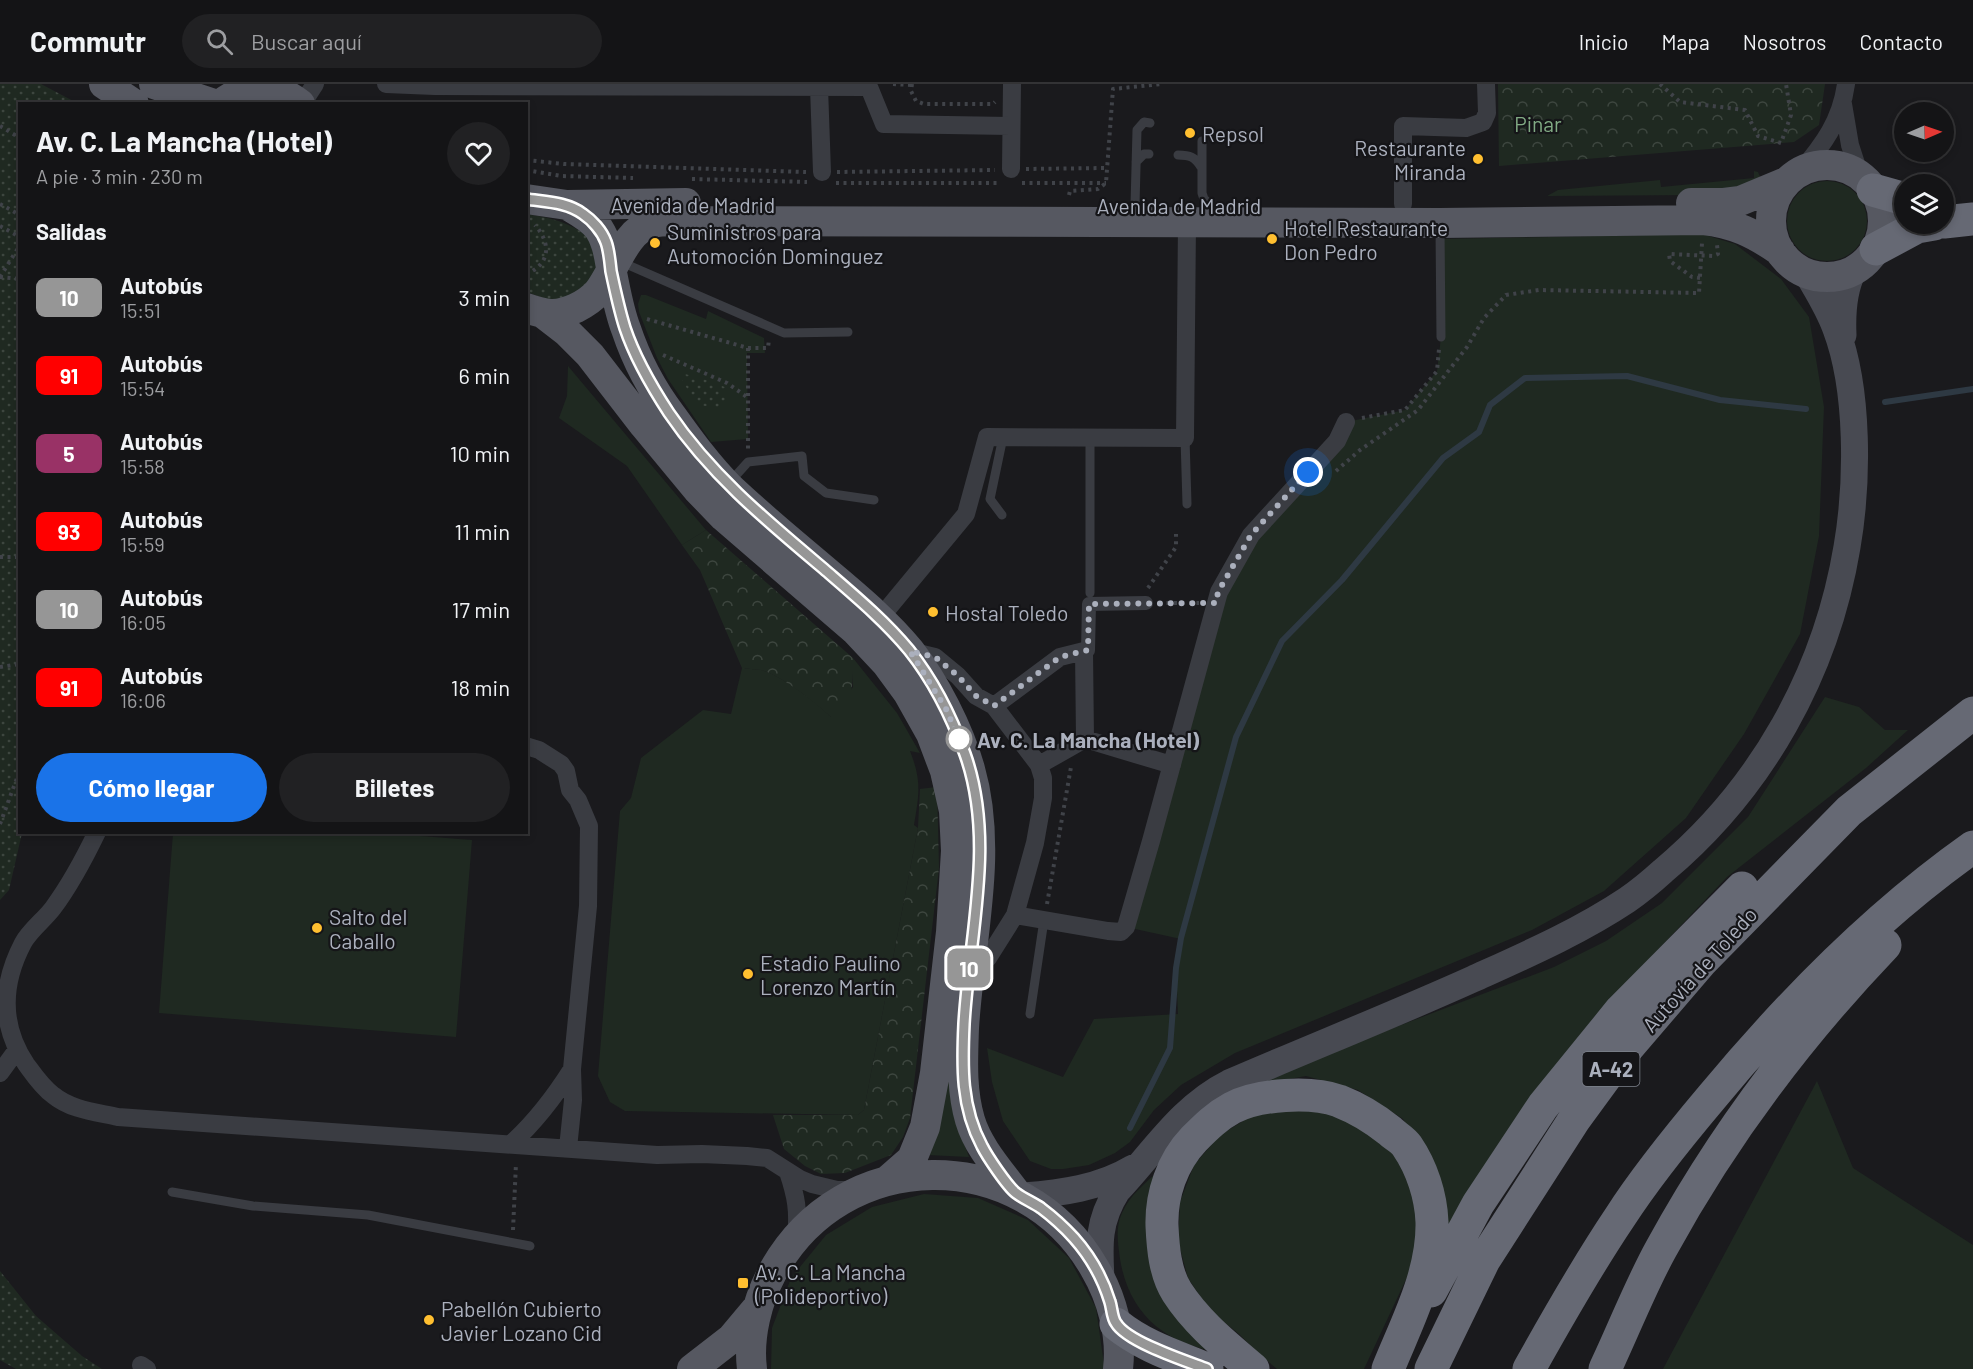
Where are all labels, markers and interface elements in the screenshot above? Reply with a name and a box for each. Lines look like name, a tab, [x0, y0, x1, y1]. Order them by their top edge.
search box	[182, 14, 602, 68]
text: Commutr	[30, 24, 146, 58]
icon: search	[203, 25, 236, 58]
text: Buscar aquí	[251, 28, 362, 54]
text: Inicio	[1579, 29, 1629, 54]
text: Mapa	[1662, 29, 1710, 54]
text: Nosotros	[1743, 29, 1826, 54]
text: Contacto	[1859, 29, 1943, 54]
north arrow	[1894, 102, 1954, 162]
map controls	[1894, 102, 1954, 234]
park label: Pinar	[1514, 111, 1562, 136]
place label: Repsol	[1202, 121, 1264, 146]
button: heart	[447, 122, 510, 185]
text: Av. C. La Mancha (Hotel)	[36, 124, 332, 158]
marker: Repsol	[1183, 126, 1197, 140]
place label: Restaurante Miranda	[1354, 135, 1466, 184]
marker: Restaurante Miranda	[1471, 152, 1485, 166]
text: A pie · 3 min · 230 m	[36, 164, 203, 188]
button: layers	[1894, 174, 1954, 234]
street label: Avenida de Madrid	[611, 192, 775, 217]
street label: Avenida de Madrid	[1097, 193, 1261, 218]
place label: Hotel Restaurante Don Pedro	[1284, 215, 1448, 264]
text: Salidas	[36, 218, 107, 244]
place label: Suministros para Automoción Dominguez	[667, 219, 883, 268]
marker: Hotel Restaurante Don Pedro	[1265, 232, 1279, 246]
marker: Suministros para Automoción Dominguez	[648, 236, 662, 250]
text: Autobús	[120, 272, 203, 298]
text: 3 min	[459, 284, 510, 310]
text: 10	[59, 285, 79, 310]
text: 15:51	[120, 298, 161, 322]
text: Autobús	[120, 350, 203, 376]
text: 6 min	[459, 362, 510, 388]
text: 91	[60, 363, 78, 388]
text: 15:54	[120, 376, 165, 400]
text: Autobús	[120, 428, 203, 454]
text: 10 min	[450, 440, 510, 466]
text: 5	[63, 441, 75, 466]
text: 15:58	[120, 454, 165, 478]
your location	[1293, 457, 1323, 487]
text: Autobús	[120, 506, 203, 532]
text: 11 min	[454, 518, 510, 544]
text: 93	[58, 519, 80, 544]
text: 15:59	[120, 532, 165, 556]
text: Autobús	[120, 584, 203, 610]
text: 17 min	[452, 596, 510, 622]
text: 10	[59, 597, 79, 622]
place label: Hostal Toledo	[945, 600, 1069, 625]
marker: Hostal Toledo	[926, 605, 940, 619]
text: 16:05	[120, 610, 166, 634]
text: Autobús	[120, 662, 203, 688]
text: 18 min	[451, 674, 510, 700]
text: 91	[60, 675, 78, 700]
text: 16:06	[120, 688, 166, 712]
marker: Av. C. La Mancha (Hotel)	[946, 726, 972, 752]
place label: Av. C. La Mancha (Hotel)	[977, 727, 1200, 752]
button: Cómo llegar	[36, 753, 267, 822]
button: Billetes	[279, 753, 510, 822]
street label: Autovía de Toledo	[1636, 901, 1762, 1037]
place label: Salto del Caballo	[329, 904, 407, 953]
marker: Salto del Caballo	[310, 921, 324, 935]
line badge: 10	[942, 948, 996, 988]
place label: Estadio Paulino Lorenzo Martín	[760, 950, 901, 999]
text: 10	[959, 956, 979, 981]
marker: Estadio Paulino Lorenzo Martín	[741, 967, 755, 981]
road number: A-42	[1582, 1052, 1640, 1086]
place label: Av. C. La Mancha (Polideportivo)	[754, 1259, 906, 1308]
marker: Av. C. La Mancha (Polideportivo)	[736, 1276, 750, 1290]
place label: Pabellón Cubierto Javier Lozano Cid	[441, 1296, 602, 1345]
marker: Pabellón Cubierto Javier Lozano Cid	[422, 1313, 436, 1327]

